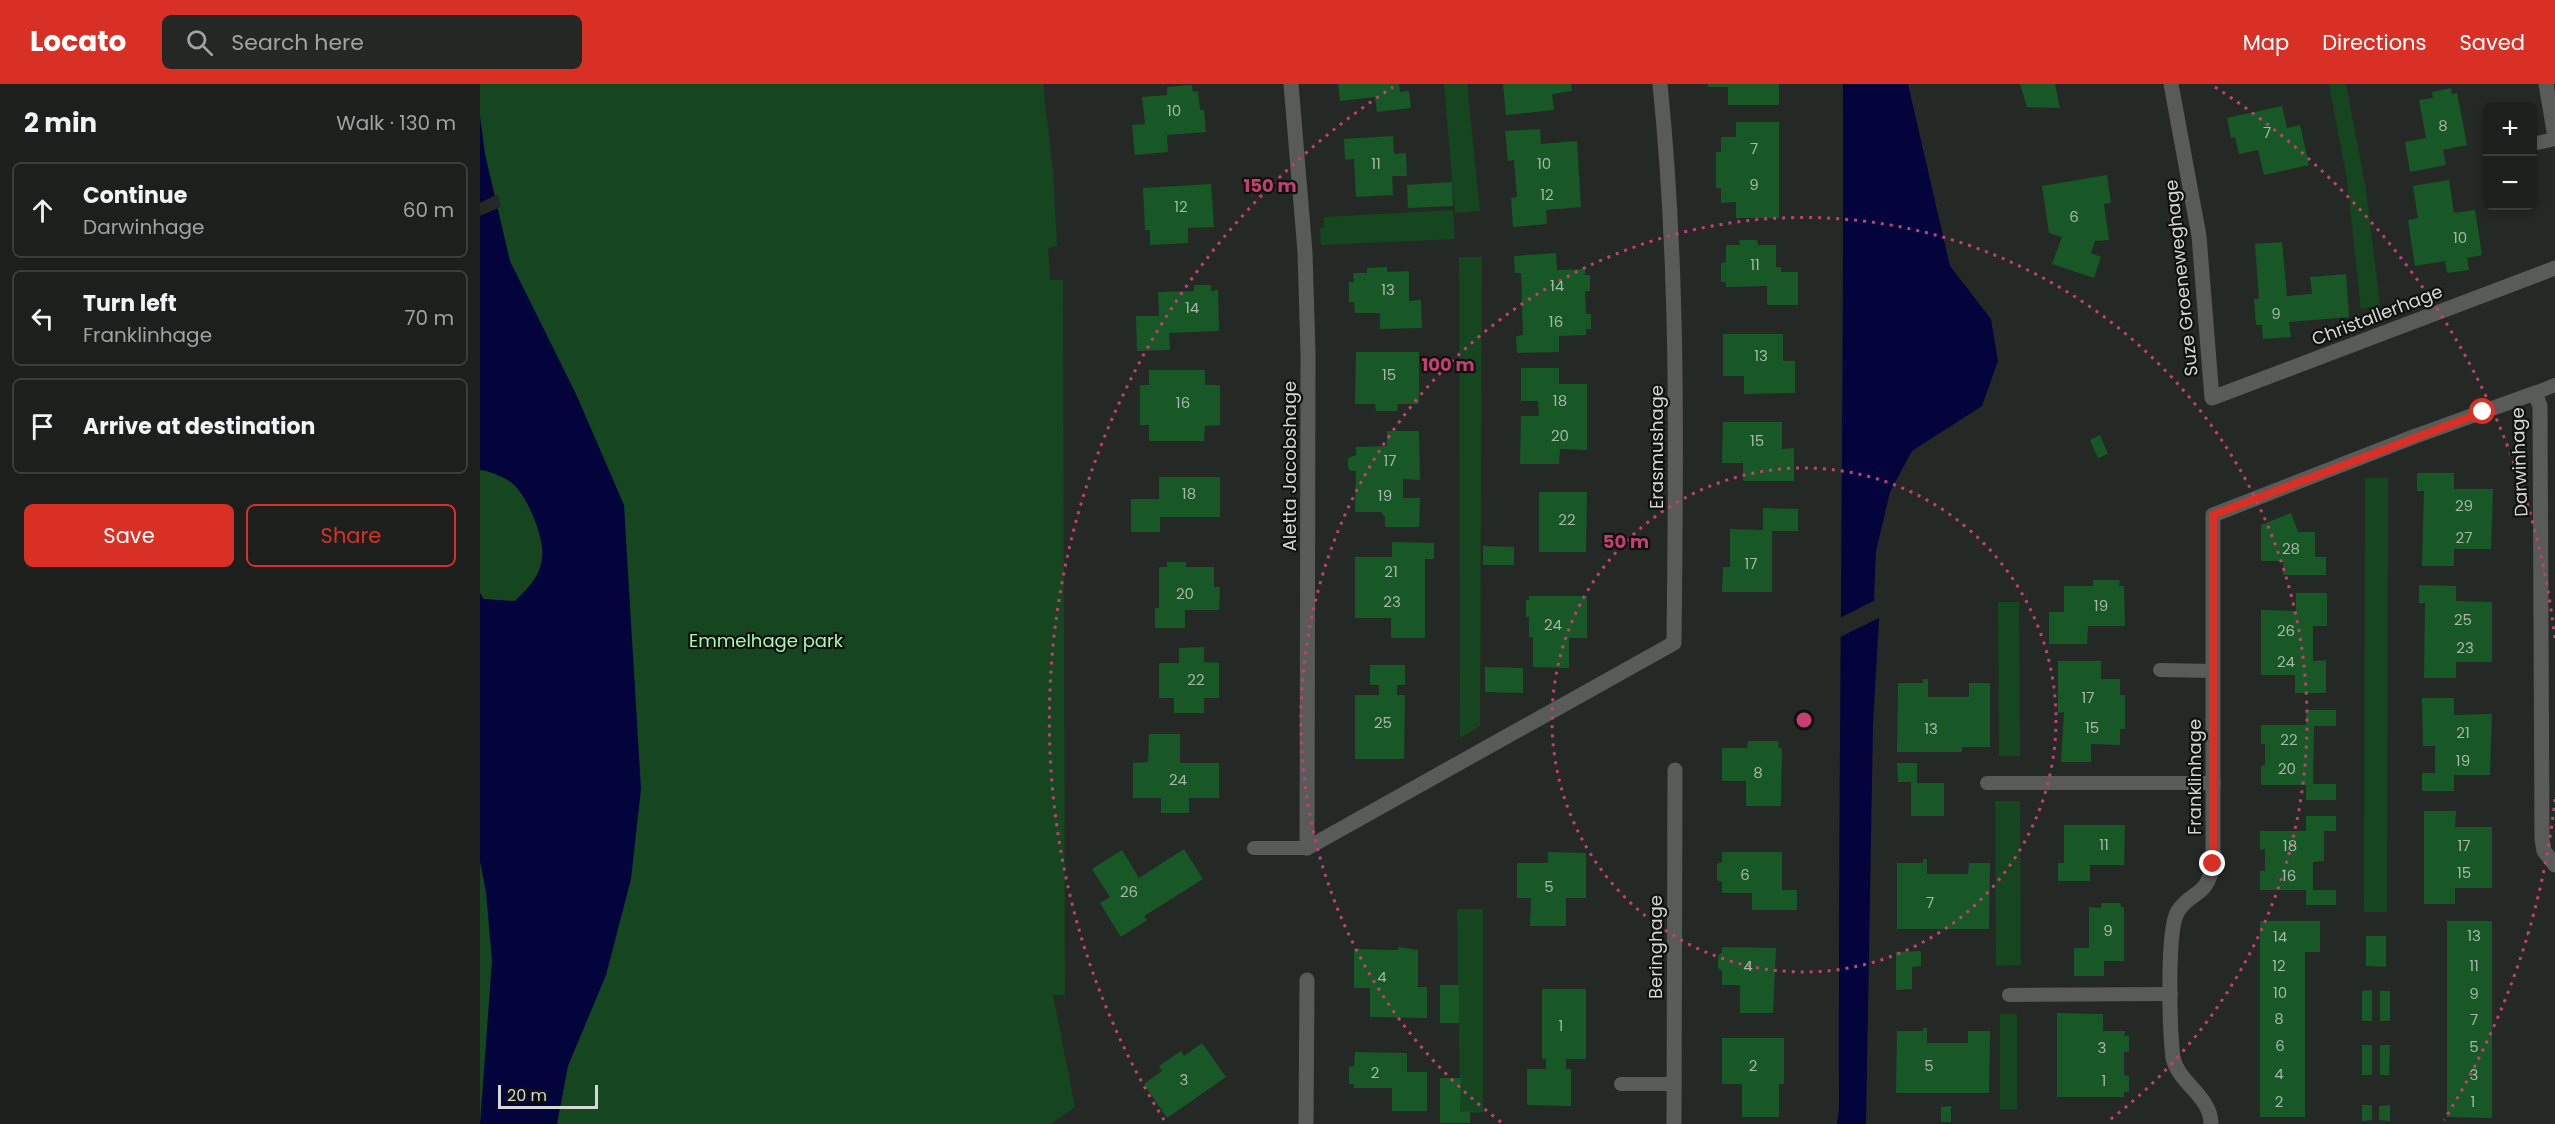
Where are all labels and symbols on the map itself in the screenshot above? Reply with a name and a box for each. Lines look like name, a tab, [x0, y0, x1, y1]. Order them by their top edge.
house number: 10	[1167, 100, 1181, 121]
house number: 8	[2438, 115, 2448, 136]
house number: 7	[2263, 122, 2271, 143]
house number: 7	[1750, 138, 1758, 159]
house number: 11	[1371, 153, 1381, 174]
house number: 10	[1537, 153, 1551, 174]
text: 150 m	[1243, 173, 1297, 198]
house number: 9	[1749, 174, 1759, 195]
street label: Suze Groeneweghage	[2158, 179, 2204, 377]
house number: 12	[1540, 184, 1554, 205]
house number: 12	[1174, 196, 1188, 217]
house number: 6	[2069, 206, 2079, 227]
house number: 10	[2453, 227, 2467, 248]
house number: 11	[1750, 254, 1760, 275]
house number: 14	[1550, 275, 1564, 296]
house number: 13	[1381, 279, 1395, 300]
street label: Christallerhage	[2308, 279, 2446, 351]
house number: 14	[1185, 297, 1199, 318]
house number: 9	[2271, 303, 2281, 324]
house number: 16	[1549, 311, 1563, 332]
house number: 13	[1754, 345, 1768, 366]
text: 100 m	[1421, 352, 1475, 377]
house number: 15	[1382, 364, 1396, 385]
street label: Aletta Jacobshage	[1277, 381, 1302, 551]
street label: Erasmushage	[1644, 385, 1669, 509]
house number: 18	[1553, 390, 1567, 411]
house number: 16	[1176, 392, 1190, 413]
route start	[2469, 398, 2495, 424]
street label: Darwinhage	[2505, 407, 2533, 517]
house number: 20	[1551, 425, 1569, 446]
house number: 15	[1750, 430, 1764, 451]
house number: 17	[1384, 450, 1397, 471]
house number: 18	[1182, 483, 1196, 504]
house number: 19	[1378, 485, 1392, 506]
house number: 29	[2455, 495, 2473, 516]
house number: 22	[1558, 509, 1576, 530]
house number: 27	[2456, 527, 2472, 548]
text: 50 m	[1603, 529, 1649, 554]
house number: 28	[2282, 538, 2300, 559]
house number: 17	[1745, 553, 1758, 574]
house number: 21	[1384, 561, 1398, 582]
house number: 20	[1176, 583, 1194, 604]
house number: 23	[1383, 591, 1401, 612]
house number: 19	[2094, 595, 2108, 616]
house number: 25	[2454, 609, 2472, 630]
house number: 24	[1544, 614, 1562, 635]
house number: 26	[2277, 620, 2295, 641]
park label: Emmelhage park	[689, 628, 844, 653]
house number: 23	[2456, 637, 2474, 658]
house number: 24	[2277, 651, 2295, 672]
house number: 22	[1187, 669, 1205, 690]
house number: 17	[2082, 687, 2095, 708]
centre of rings	[1794, 710, 1814, 730]
house number: 25	[1374, 712, 1392, 733]
house number: 15	[2085, 717, 2099, 738]
house number: 13	[1924, 718, 1938, 739]
street label: Franklinhage	[2182, 719, 2207, 835]
house number: 21	[2456, 722, 2470, 743]
house number: 22	[2280, 729, 2298, 750]
house number: 19	[2456, 750, 2470, 771]
house number: 20	[2278, 758, 2296, 779]
house number: 8	[1753, 762, 1763, 783]
house number: 24	[1169, 769, 1187, 790]
house number: 11	[2099, 834, 2109, 855]
house number: 18	[2283, 835, 2297, 856]
house number: 17	[2458, 835, 2471, 856]
route end	[2199, 850, 2225, 876]
house number: 15	[2457, 862, 2471, 883]
house number: 6	[1740, 864, 1750, 885]
house number: 16	[2282, 865, 2296, 886]
house number: 5	[1544, 876, 1554, 897]
house number: 26	[1120, 881, 1138, 902]
house number: 7	[1926, 892, 1934, 913]
street label: Beringhage	[1643, 895, 1668, 999]
house number: 9	[2103, 920, 2113, 941]
house number: 13	[2467, 925, 2481, 946]
house number: 14	[2273, 926, 2287, 947]
house number: 4	[1743, 955, 1753, 976]
house number: 12	[2272, 955, 2286, 976]
house number: 11	[2469, 955, 2479, 976]
house number: 4	[1377, 966, 1387, 987]
house number: 10	[2273, 982, 2287, 1003]
house number: 9	[2469, 983, 2479, 1004]
house number: 8	[2274, 1008, 2284, 1029]
house number: 7	[2470, 1009, 2478, 1030]
house number: 1	[1559, 1015, 1563, 1036]
house number: 6	[2275, 1035, 2285, 1056]
house number: 5	[2469, 1036, 2479, 1057]
house number: 3	[2098, 1037, 2106, 1058]
house number: 2	[1749, 1055, 1757, 1076]
house number: 5	[1924, 1055, 1934, 1076]
house number: 2	[1371, 1062, 1379, 1083]
house number: 4	[2274, 1063, 2284, 1084]
house number: 3	[2470, 1064, 2478, 1085]
house number: 3	[1180, 1069, 1188, 1090]
house number: 1	[2102, 1070, 2106, 1091]
scale bar	[498, 1082, 598, 1110]
house number: 2	[2275, 1091, 2283, 1112]
house number: 1	[2471, 1091, 2475, 1112]

